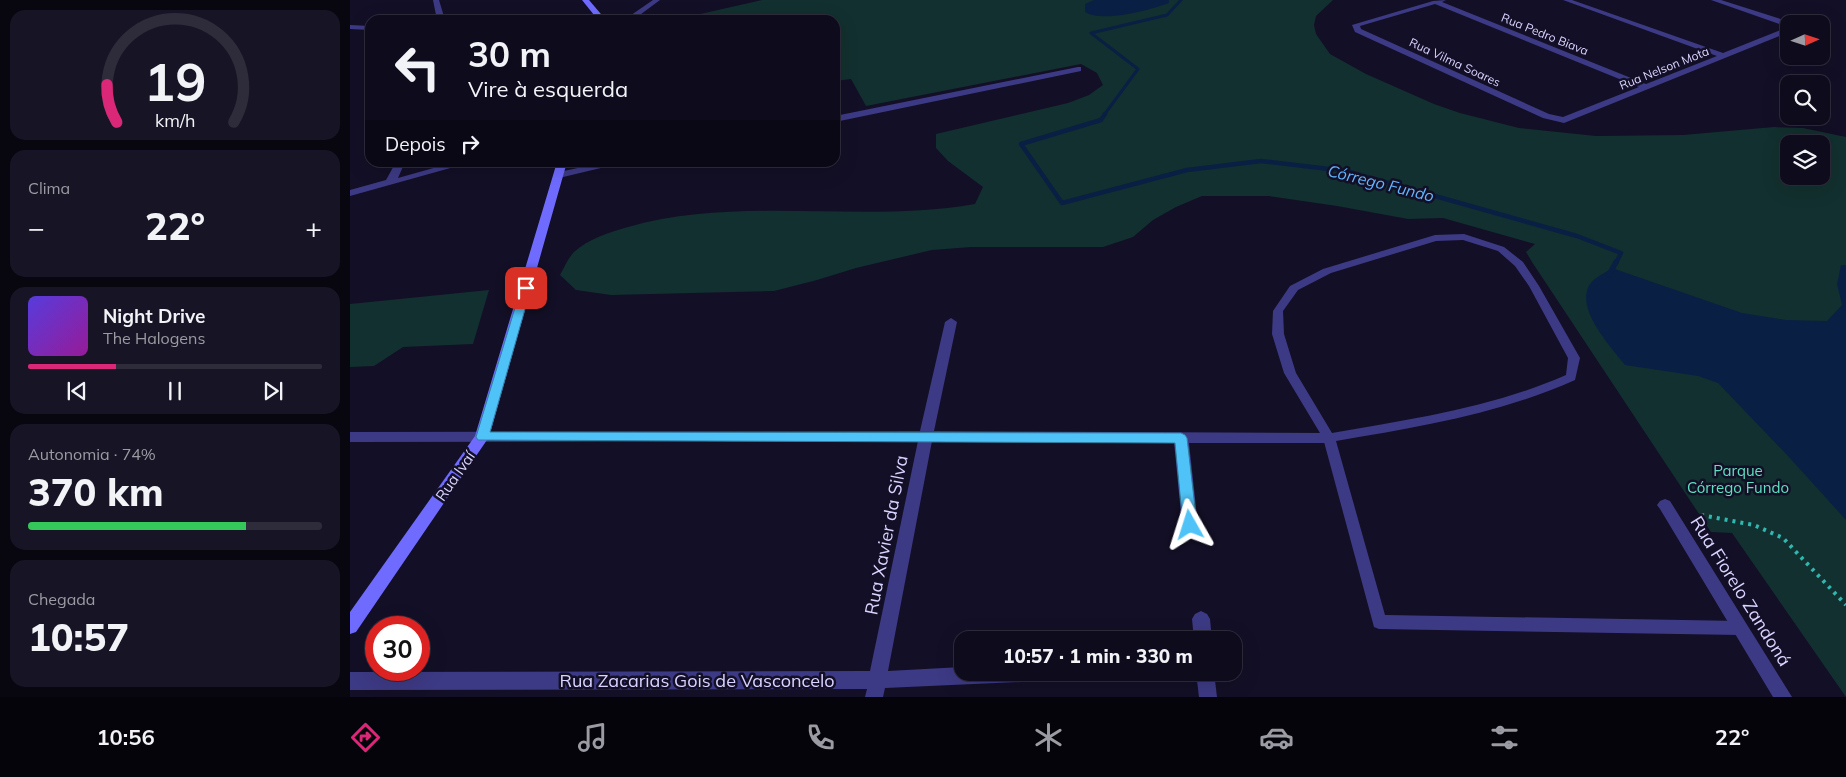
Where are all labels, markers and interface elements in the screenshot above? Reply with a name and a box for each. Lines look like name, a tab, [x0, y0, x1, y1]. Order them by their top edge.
street label: Rua Pedro Biava	[1499, 10, 1591, 58]
north arrow	[1780, 15, 1830, 65]
map controls	[1780, 15, 1830, 185]
text: 30 m	[468, 32, 551, 76]
street label: Rua Vilma Soares	[1407, 34, 1503, 90]
icon: left	[385, 35, 450, 100]
street label: Rua Nelson Mota	[1617, 43, 1711, 93]
text: 19	[144, 49, 206, 114]
text: Vire à esquerda	[468, 75, 628, 103]
button: search	[1780, 75, 1830, 125]
text: km/h	[155, 109, 195, 131]
icon: right	[456, 130, 484, 158]
text: Depois	[385, 132, 446, 156]
button: layers	[1780, 135, 1830, 185]
water label: Córrego Fundo	[1326, 160, 1436, 206]
text: Clima	[28, 178, 70, 198]
text: 22°	[145, 202, 205, 250]
text: −	[28, 210, 45, 245]
text: +	[305, 210, 322, 245]
pin	[505, 267, 547, 309]
icon: arrive	[512, 274, 540, 302]
text: Night Drive	[103, 304, 205, 328]
text: The Halogens	[103, 328, 205, 348]
icon: previous	[63, 377, 91, 405]
icon: pause	[161, 377, 189, 405]
icon: next	[259, 377, 287, 405]
text: Autonomia · 74%	[28, 444, 156, 464]
street label: Rua Ivaí	[431, 446, 480, 504]
street label: Rua Xavier da Silva	[859, 453, 913, 617]
park label: Parque Córrego Fundo	[1687, 461, 1789, 497]
text: 370 km	[28, 468, 164, 516]
position arrow	[1163, 498, 1215, 550]
street label: Rua Fiorelo Zandoná	[1685, 512, 1797, 670]
text: Chegada	[28, 589, 95, 609]
text: 10:57	[28, 613, 129, 661]
speed limit sign: 30	[365, 616, 430, 681]
text: 10:57 · 1 min · 330 m	[1003, 644, 1193, 668]
street label: Rua Zacarias Gois de Vasconcelo	[559, 669, 835, 692]
icon: directions	[348, 720, 383, 755]
icon: music	[575, 720, 610, 755]
icon: phone	[803, 720, 838, 755]
icon: climate	[1031, 720, 1066, 755]
icon: car	[1259, 720, 1294, 755]
icon: filters	[1487, 720, 1522, 755]
text: 10:56	[96, 723, 155, 751]
text: 22°	[1715, 723, 1749, 751]

